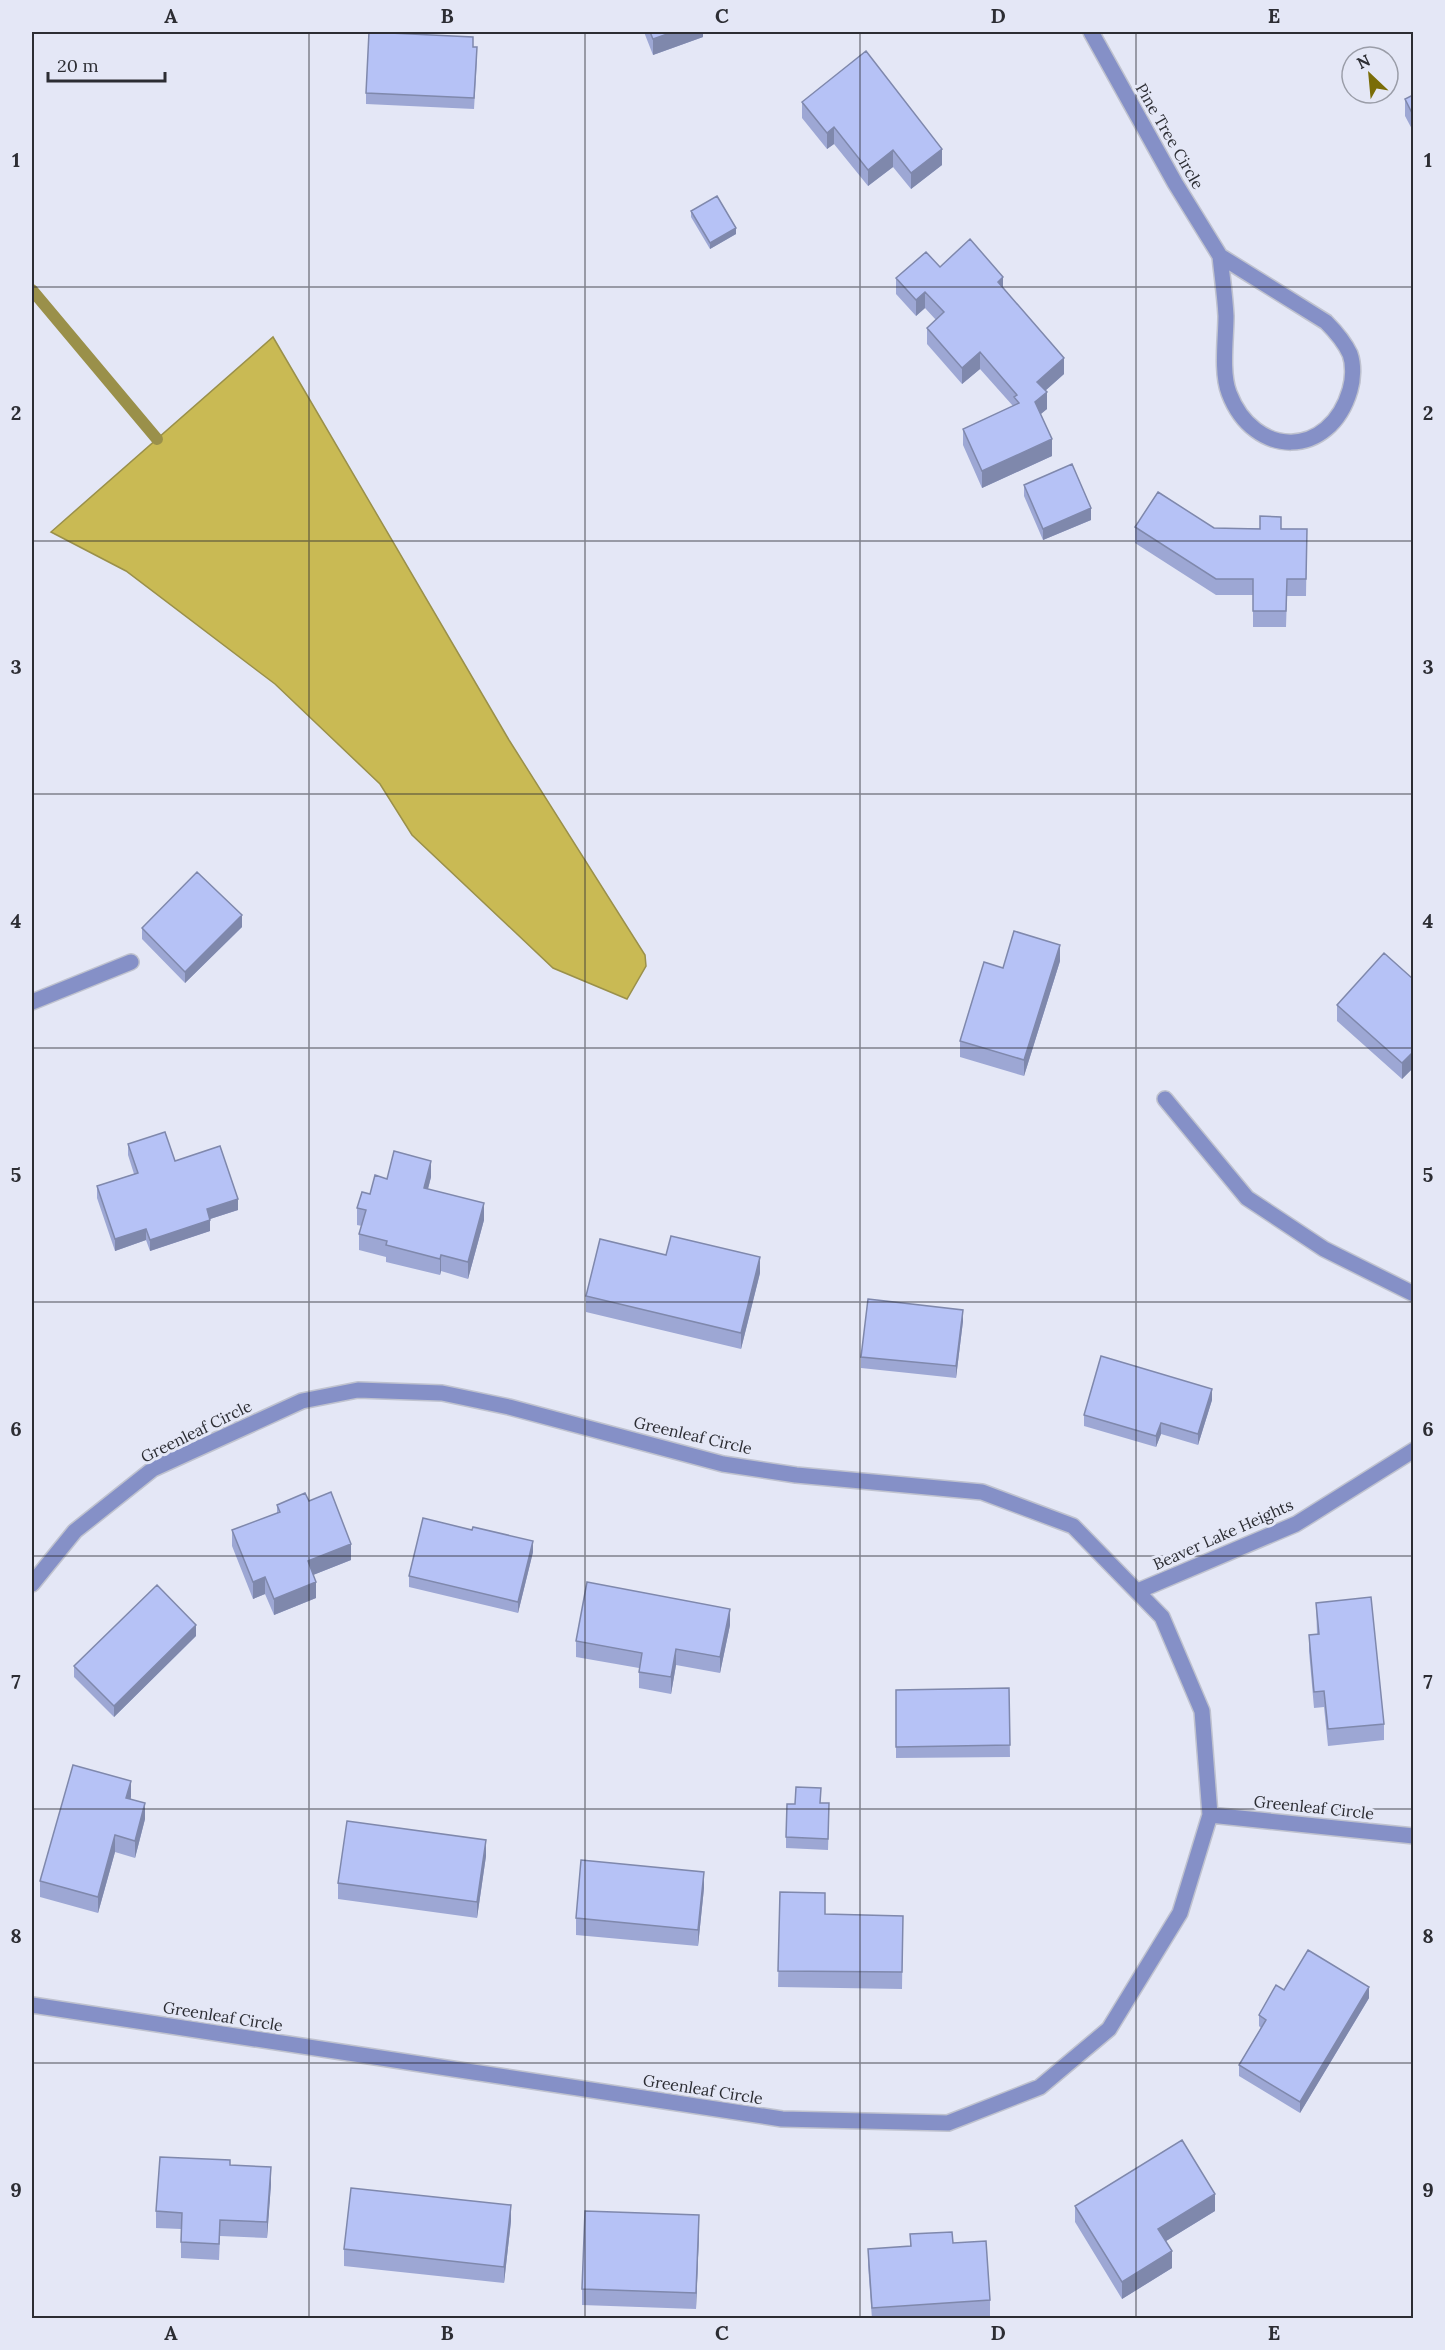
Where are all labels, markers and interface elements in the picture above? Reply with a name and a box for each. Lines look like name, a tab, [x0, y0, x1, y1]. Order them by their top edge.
text: A	[164, 3, 178, 28]
text: B	[440, 3, 454, 28]
text: C	[715, 3, 729, 28]
text: D	[990, 3, 1006, 28]
text: E	[1268, 3, 1280, 28]
scale bar	[48, 45, 165, 83]
north arrow	[1340, 45, 1400, 105]
text: N	[1353, 50, 1373, 73]
text: 20 m	[57, 54, 99, 77]
street label: Pine Tree Circle	[1132, 79, 1209, 193]
text: 1	[12, 147, 20, 172]
text: 1	[1424, 147, 1432, 172]
text: 2	[11, 400, 21, 425]
text: 2	[1423, 400, 1433, 425]
text: 3	[10, 654, 22, 679]
text: 3	[1422, 654, 1434, 679]
text: 4	[11, 908, 22, 933]
text: 4	[1423, 908, 1434, 933]
text: 5	[11, 1162, 22, 1187]
text: 5	[1423, 1162, 1434, 1187]
street label: Greenleaf Circle	[137, 1395, 255, 1466]
street label: Greenleaf Circle	[632, 1412, 754, 1458]
text: 6	[10, 1416, 22, 1441]
text: 6	[1422, 1416, 1434, 1441]
street label: Beaver Lake Heights	[1150, 1494, 1296, 1574]
text: 7	[11, 1669, 21, 1694]
text: 7	[1423, 1669, 1433, 1694]
street label: Greenleaf Circle	[1253, 1791, 1375, 1823]
text: 8	[10, 1923, 22, 1948]
text: 8	[1422, 1923, 1434, 1948]
street label: Greenleaf Circle	[162, 1997, 285, 2035]
street label: Greenleaf Circle	[642, 2070, 765, 2108]
text: 9	[10, 2177, 22, 2202]
text: 9	[1422, 2177, 1434, 2202]
text: A	[164, 2320, 178, 2345]
text: B	[440, 2320, 454, 2345]
text: C	[715, 2320, 729, 2345]
text: D	[990, 2320, 1006, 2345]
text: E	[1268, 2320, 1280, 2345]

